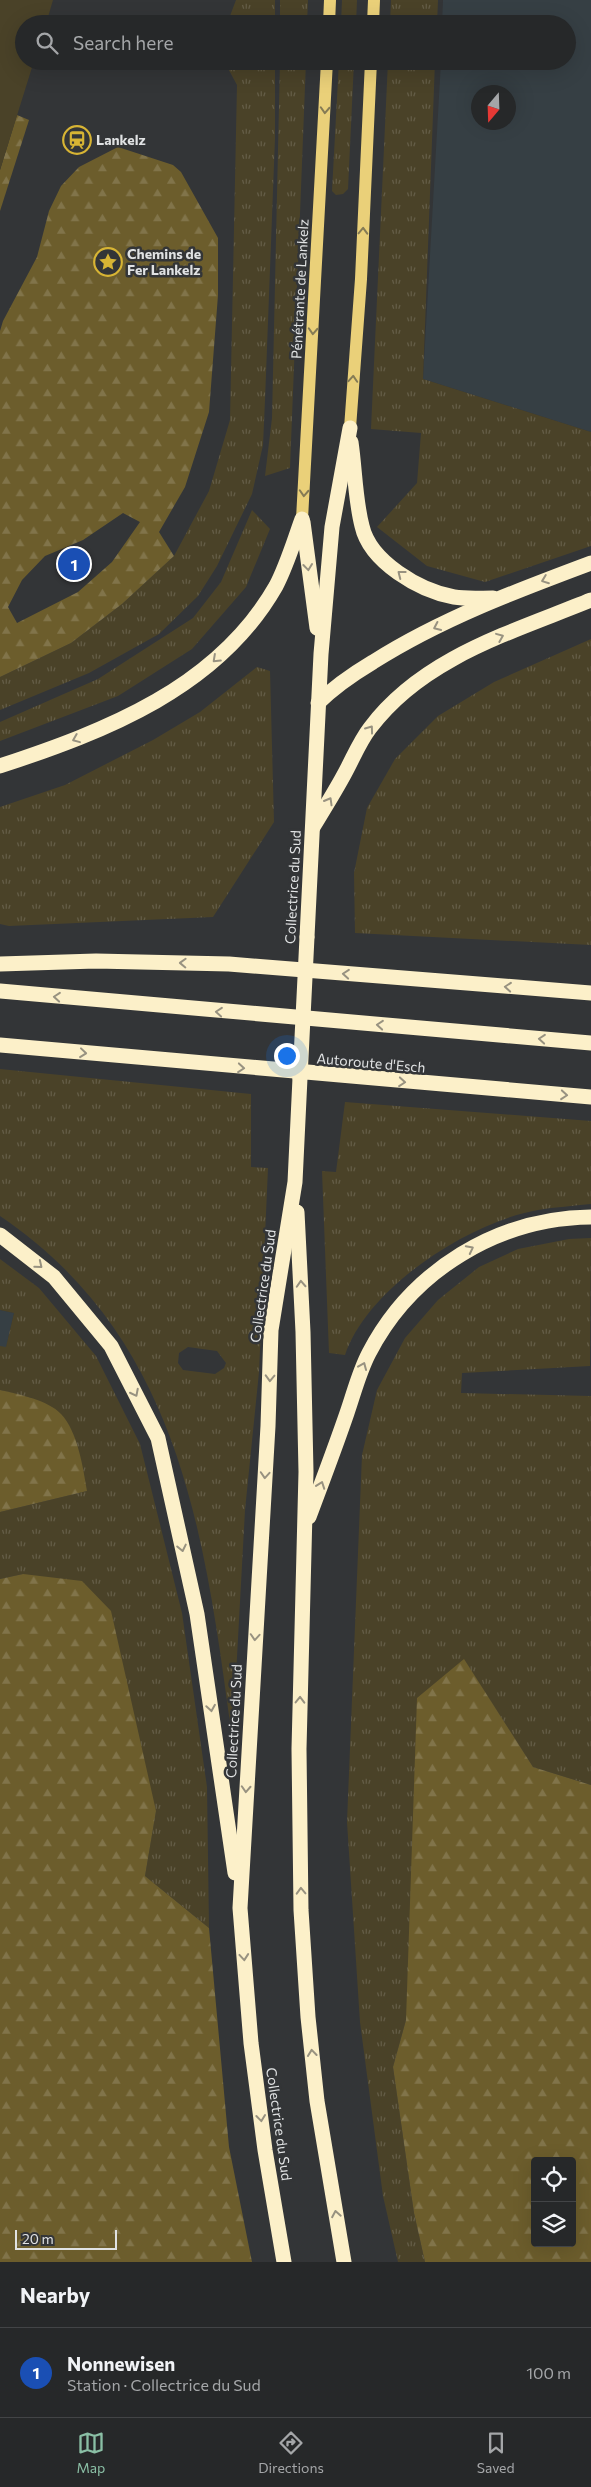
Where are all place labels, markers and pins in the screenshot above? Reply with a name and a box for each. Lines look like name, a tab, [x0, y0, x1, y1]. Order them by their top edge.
station icon: Lankelz	[62, 125, 92, 155]
place label: Lankelz	[96, 131, 146, 148]
place label: Chemins de Fer Lankelz	[127, 245, 201, 278]
place icon: Chemins de Fer Lankelz	[93, 247, 123, 277]
pin: 1	[58, 545, 90, 583]

